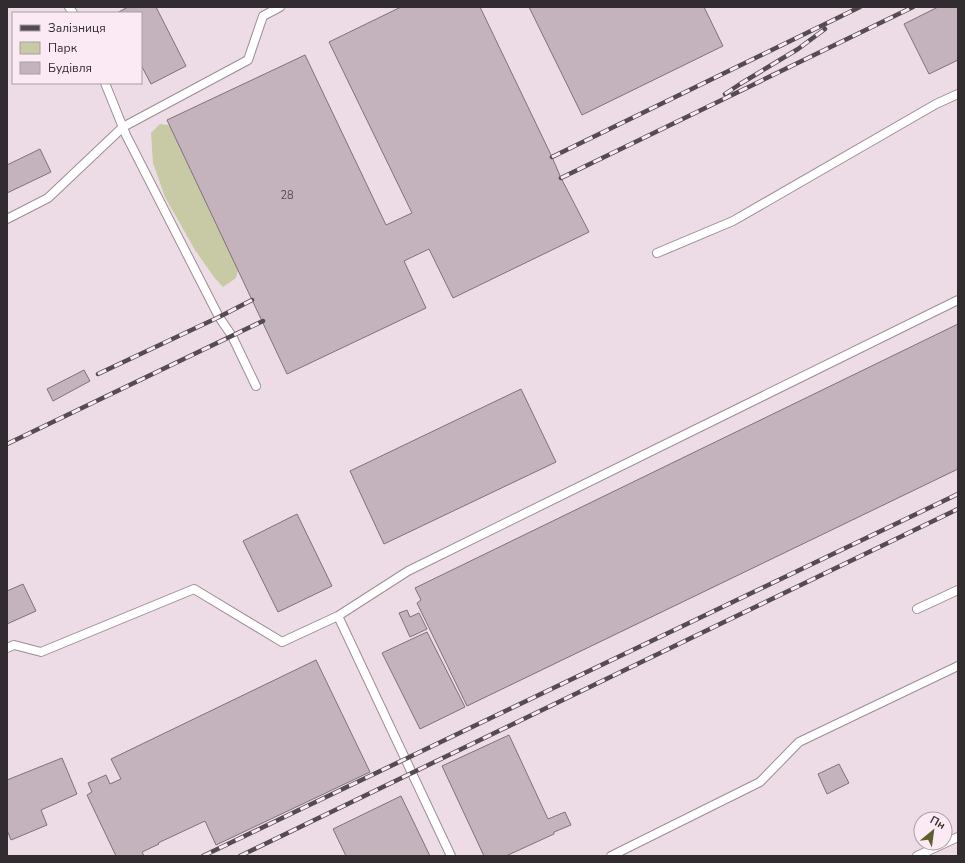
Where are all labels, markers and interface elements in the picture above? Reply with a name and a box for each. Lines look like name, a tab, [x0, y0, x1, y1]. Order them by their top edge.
legend	[12, 12, 142, 84]
text: Залізниця	[48, 20, 106, 36]
text: Парк	[48, 40, 78, 56]
text: Будівля	[48, 60, 92, 76]
house number: 28	[280, 188, 294, 203]
north arrow	[913, 811, 953, 851]
text: Пн	[927, 812, 948, 833]

